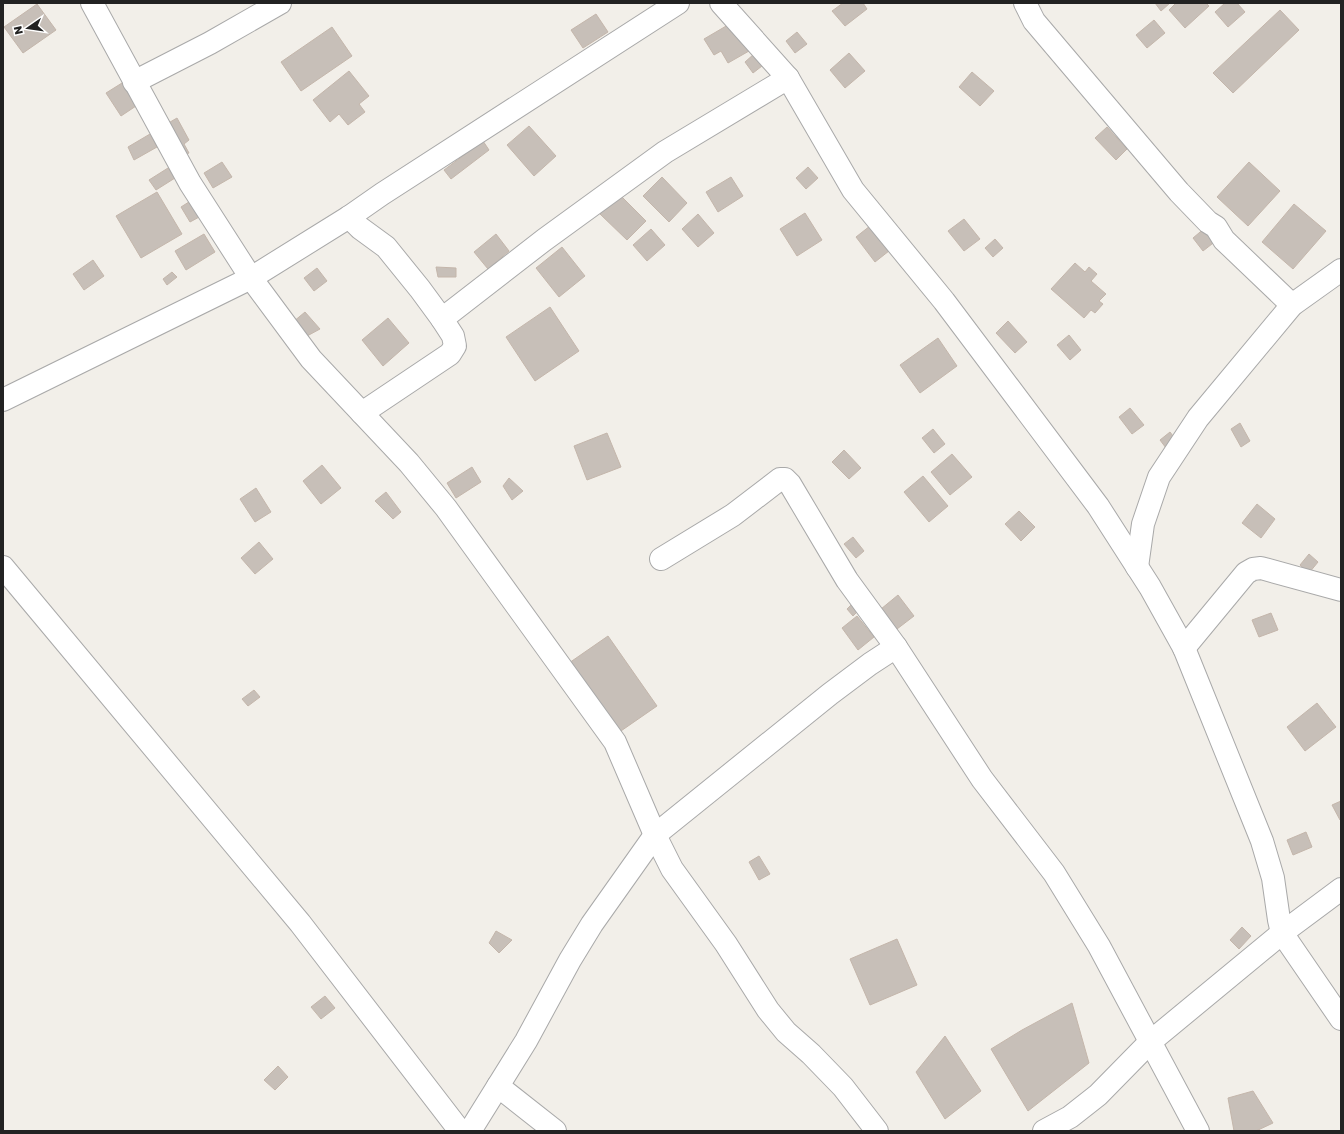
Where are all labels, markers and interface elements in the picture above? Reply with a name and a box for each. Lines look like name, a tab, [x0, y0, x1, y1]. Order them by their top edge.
north arrow	[8, 8, 48, 48]
text: N	[10, 25, 25, 36]

